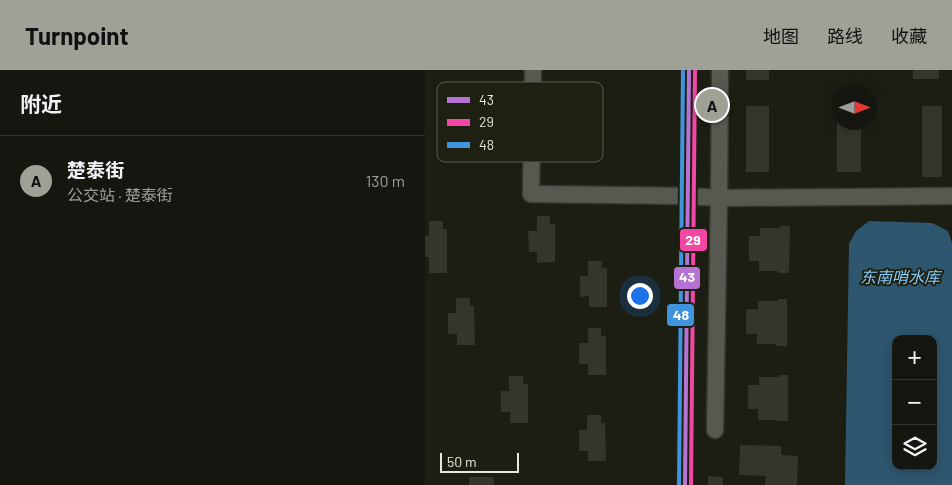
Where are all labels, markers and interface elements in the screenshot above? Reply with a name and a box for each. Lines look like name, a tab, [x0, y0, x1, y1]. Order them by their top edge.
text: Turnpoint	[25, 21, 129, 50]
text: 地图	[763, 25, 799, 47]
text: 路线	[827, 25, 863, 47]
text: 收藏	[891, 25, 927, 47]
legend	[437, 82, 603, 162]
north arrow	[832, 85, 877, 130]
pin: A	[696, 86, 728, 124]
text: 附近	[20, 91, 62, 116]
text: 43	[479, 91, 494, 108]
text: 29	[479, 113, 494, 130]
text: 48	[479, 136, 494, 153]
text: 楚泰街	[67, 158, 124, 181]
text: A	[31, 171, 41, 190]
text: 130 m	[366, 171, 405, 190]
text: 公交站 · 楚泰街	[67, 185, 173, 204]
line badge: 29	[679, 228, 708, 252]
text: 29	[685, 231, 701, 248]
line badge: 43	[673, 266, 701, 290]
water label: 东南哨水库	[860, 267, 943, 286]
text: 43	[679, 268, 695, 285]
your location	[627, 283, 653, 309]
line badge: 48	[666, 303, 695, 327]
text: 48	[673, 306, 689, 323]
map controls	[892, 335, 937, 470]
button: +	[892, 335, 937, 380]
button: −	[892, 380, 937, 425]
button: layers	[892, 425, 937, 470]
scale bar	[440, 450, 519, 473]
text: 50 m	[447, 453, 476, 470]

